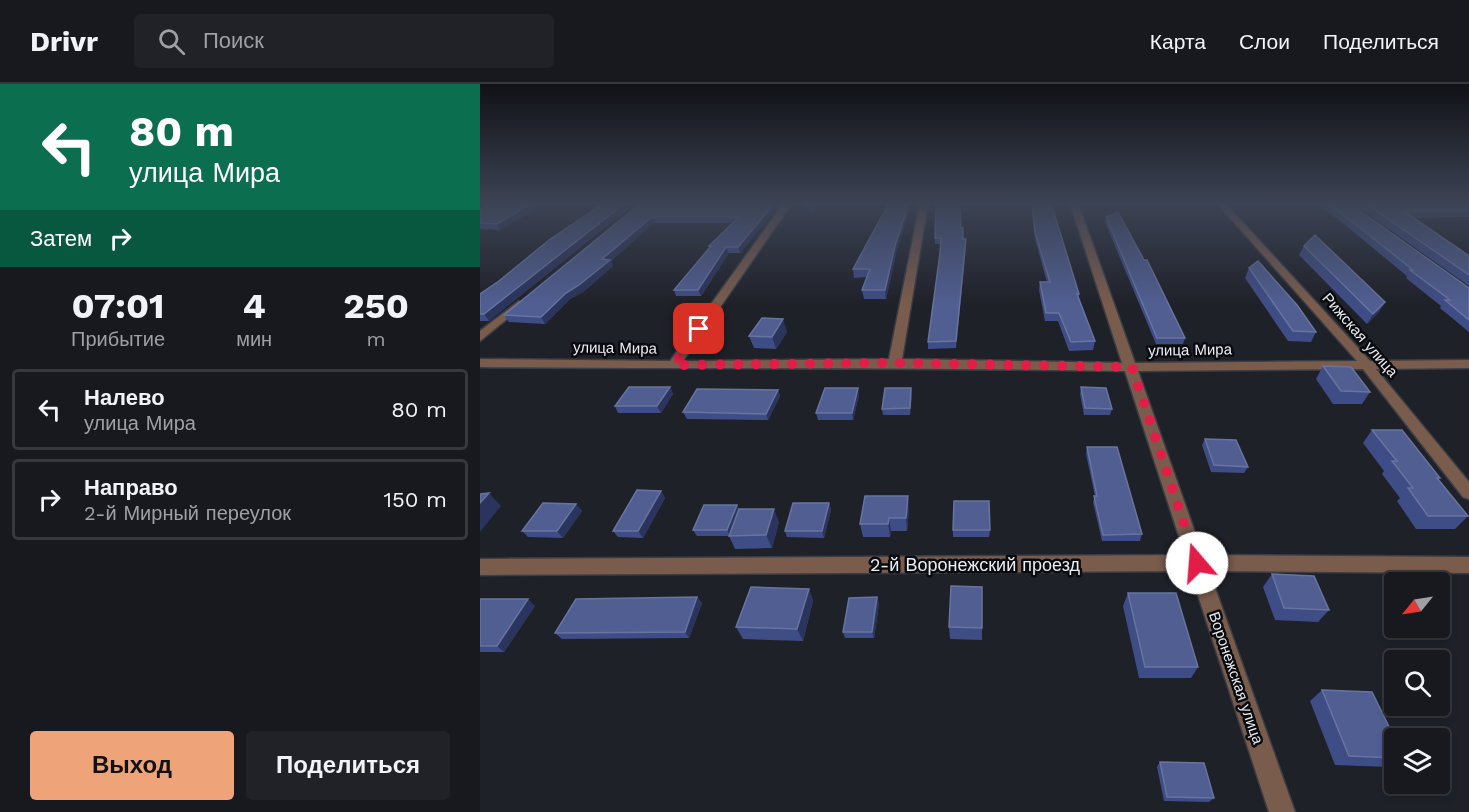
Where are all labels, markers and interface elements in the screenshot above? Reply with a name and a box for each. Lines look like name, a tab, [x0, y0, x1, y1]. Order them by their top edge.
search box	[134, 14, 554, 68]
text: Drivr	[30, 25, 98, 58]
icon: search	[155, 25, 188, 58]
text: Поиск	[203, 28, 264, 53]
text: Карта	[1150, 29, 1206, 54]
text: Слои	[1239, 29, 1290, 54]
text: Поделиться	[1323, 29, 1439, 54]
text: 80 m	[129, 107, 234, 156]
icon: left	[30, 108, 108, 186]
text: улица Мира	[129, 157, 280, 189]
icon: right	[104, 222, 137, 255]
text: Затем	[30, 226, 92, 251]
text: 07:01	[72, 285, 165, 327]
text: 4	[243, 285, 266, 327]
text: 250	[343, 285, 409, 327]
street label: Рижская улица	[1319, 289, 1402, 381]
pin	[673, 303, 724, 354]
icon: arrive	[682, 312, 715, 345]
text: Прибытие	[71, 327, 165, 351]
text: мин	[236, 327, 272, 351]
text: m	[367, 327, 386, 351]
street label: улица Мира	[573, 338, 658, 358]
street label: улица Мира	[1148, 340, 1233, 360]
text: Налево	[84, 385, 165, 410]
icon: left	[33, 393, 66, 426]
text: 80 m	[391, 397, 447, 422]
text: улица Мира	[84, 411, 196, 435]
text: Направо	[84, 475, 178, 500]
icon: right	[33, 483, 66, 516]
text: 150 m	[383, 487, 447, 512]
text: 2-й Мирный переулок	[84, 501, 291, 525]
position arrow	[1165, 531, 1229, 595]
street label: 2-й Воронежский проезд	[870, 554, 1081, 575]
north arrow	[1384, 572, 1450, 638]
map controls	[1384, 572, 1450, 794]
street label: Воронежская улица	[1205, 609, 1267, 747]
button: search	[1384, 650, 1450, 716]
button: layers	[1384, 728, 1450, 794]
button: Выход	[30, 731, 234, 800]
button: Поделиться	[246, 731, 450, 800]

